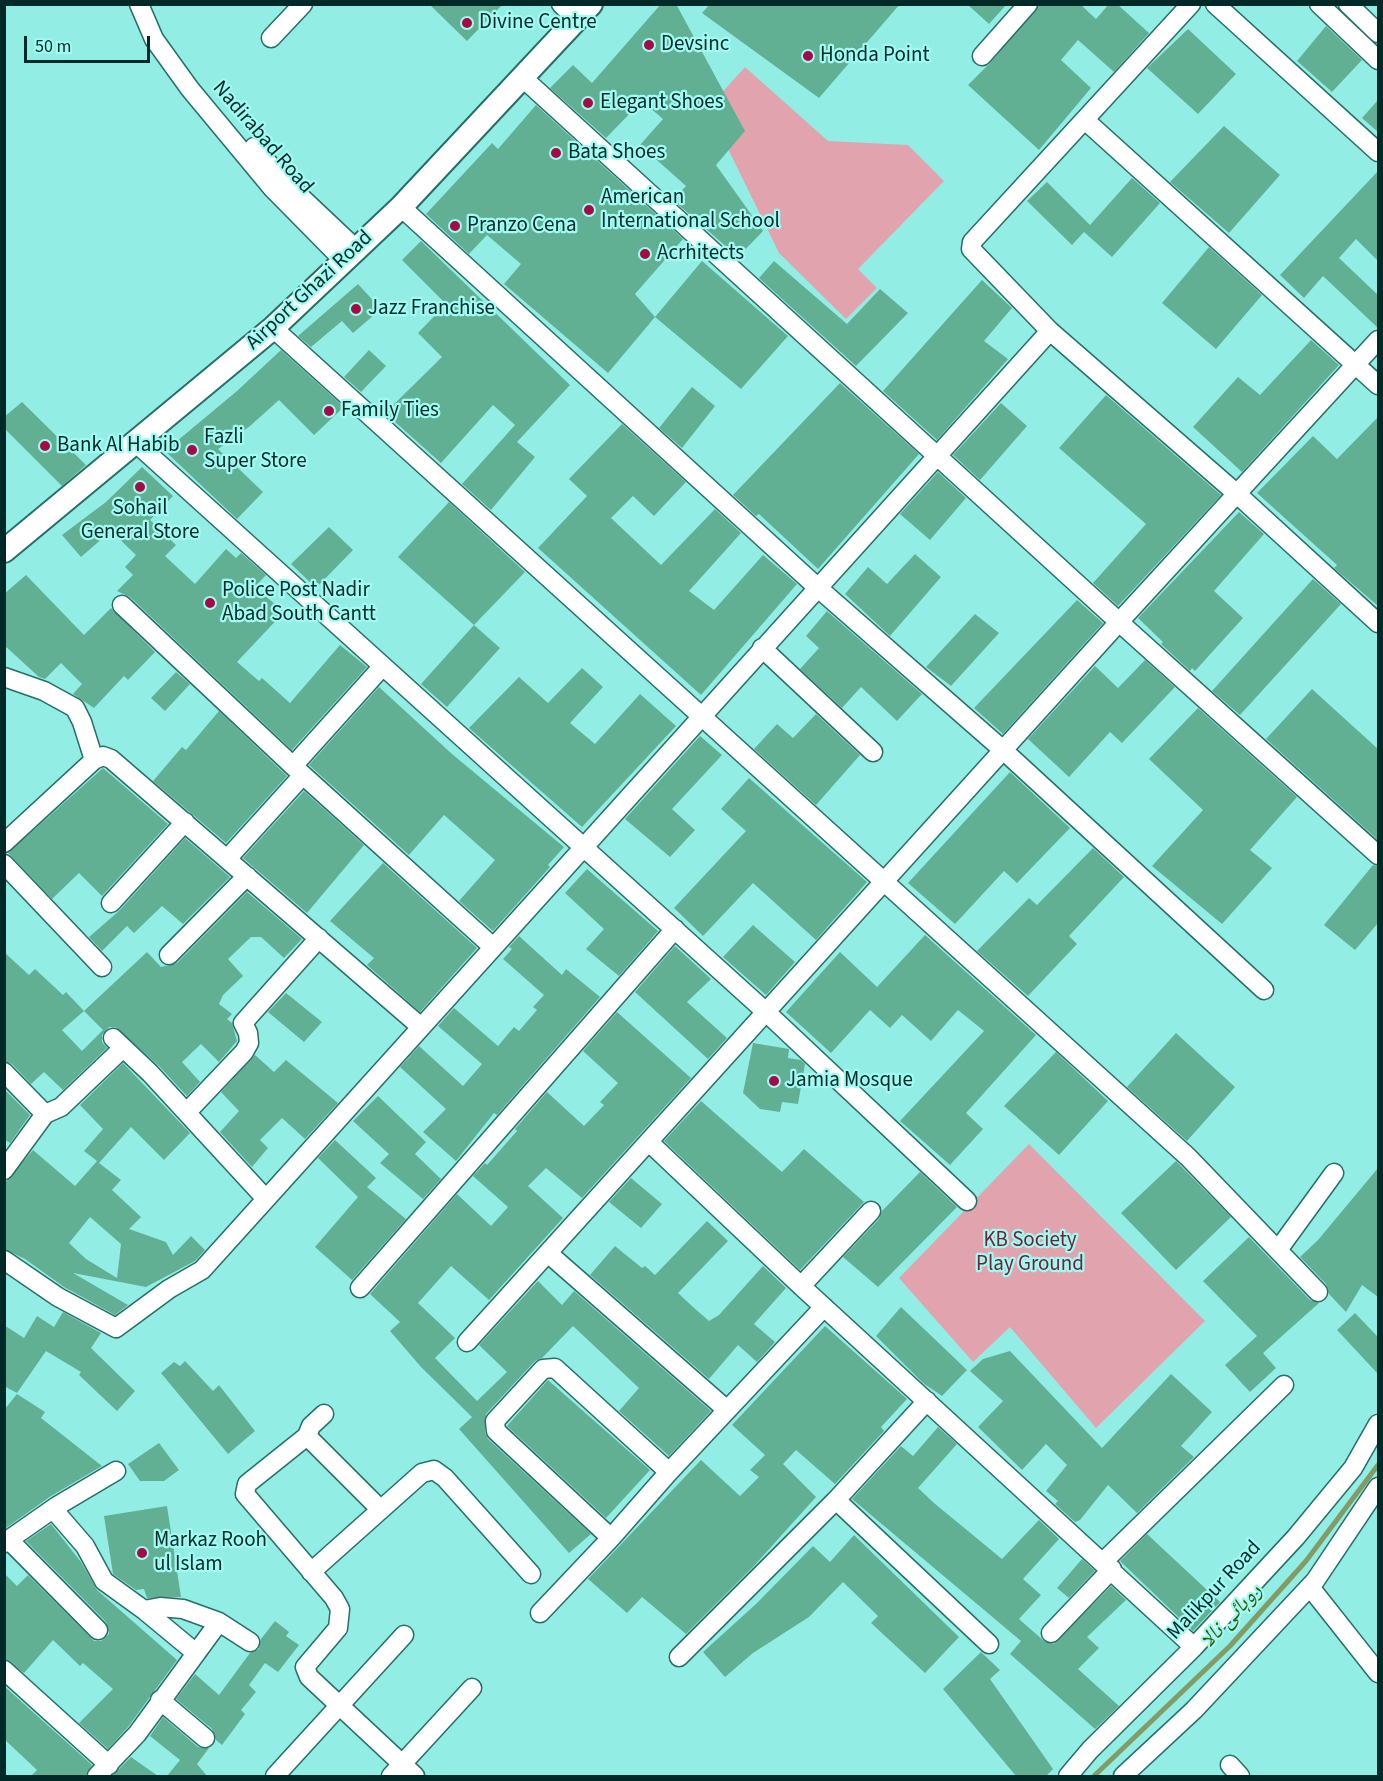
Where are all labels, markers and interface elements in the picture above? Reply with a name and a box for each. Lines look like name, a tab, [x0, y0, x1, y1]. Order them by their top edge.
place label: Divine Centre	[479, 10, 597, 36]
marker: Divine Centre	[460, 16, 474, 30]
scale bar	[27, 24, 153, 62]
place label: Devsinc	[661, 32, 729, 58]
text: 50 m	[35, 34, 71, 59]
marker: Devsinc	[642, 38, 656, 52]
place label: Honda Point	[820, 43, 930, 69]
marker: Honda Point	[801, 49, 815, 63]
street label: Nadirabad Road	[206, 76, 318, 200]
place label: Elegant Shoes	[600, 90, 723, 116]
marker: Elegant Shoes	[581, 96, 595, 110]
place label: Bata Shoes	[568, 140, 665, 166]
marker: Bata Shoes	[549, 146, 563, 160]
place label: American International School	[601, 185, 780, 235]
marker: American International School	[582, 203, 596, 217]
place label: Pranzo Cena	[467, 213, 577, 239]
marker: Pranzo Cena	[448, 219, 462, 233]
street label: Airport Ghazi Road	[242, 226, 378, 356]
place label: Acrhitects	[657, 241, 744, 267]
marker: Acrhitects	[638, 247, 652, 261]
place label: Jazz Franchise	[368, 296, 495, 322]
marker: Jazz Franchise	[349, 302, 363, 316]
place label: Family Ties	[341, 398, 439, 424]
marker: Family Ties	[322, 404, 336, 418]
place label: Fazli Super Store	[204, 425, 307, 475]
place label: Bank Al Habib	[57, 433, 180, 459]
marker: Bank Al Habib	[38, 439, 52, 453]
marker: Fazli Super Store	[185, 443, 199, 457]
marker: Sohail General Store	[133, 480, 147, 494]
place label: Sohail General Store	[81, 496, 199, 546]
place label: Police Post Nadir Abad South Cantt	[222, 578, 376, 628]
marker: Police Post Nadir Abad South Cantt	[203, 596, 217, 610]
place label: Jamia Mosque	[786, 1068, 913, 1094]
marker: Jamia Mosque	[767, 1074, 781, 1088]
park label: KB Society Play Ground	[976, 1228, 1084, 1278]
place label: Markaz Rooh ul Islam	[154, 1528, 267, 1578]
street label: Malikpur Road	[1163, 1536, 1267, 1646]
marker: Markaz Rooh ul Islam	[135, 1546, 149, 1560]
water label: روہائی نالا	[1195, 1579, 1269, 1655]

